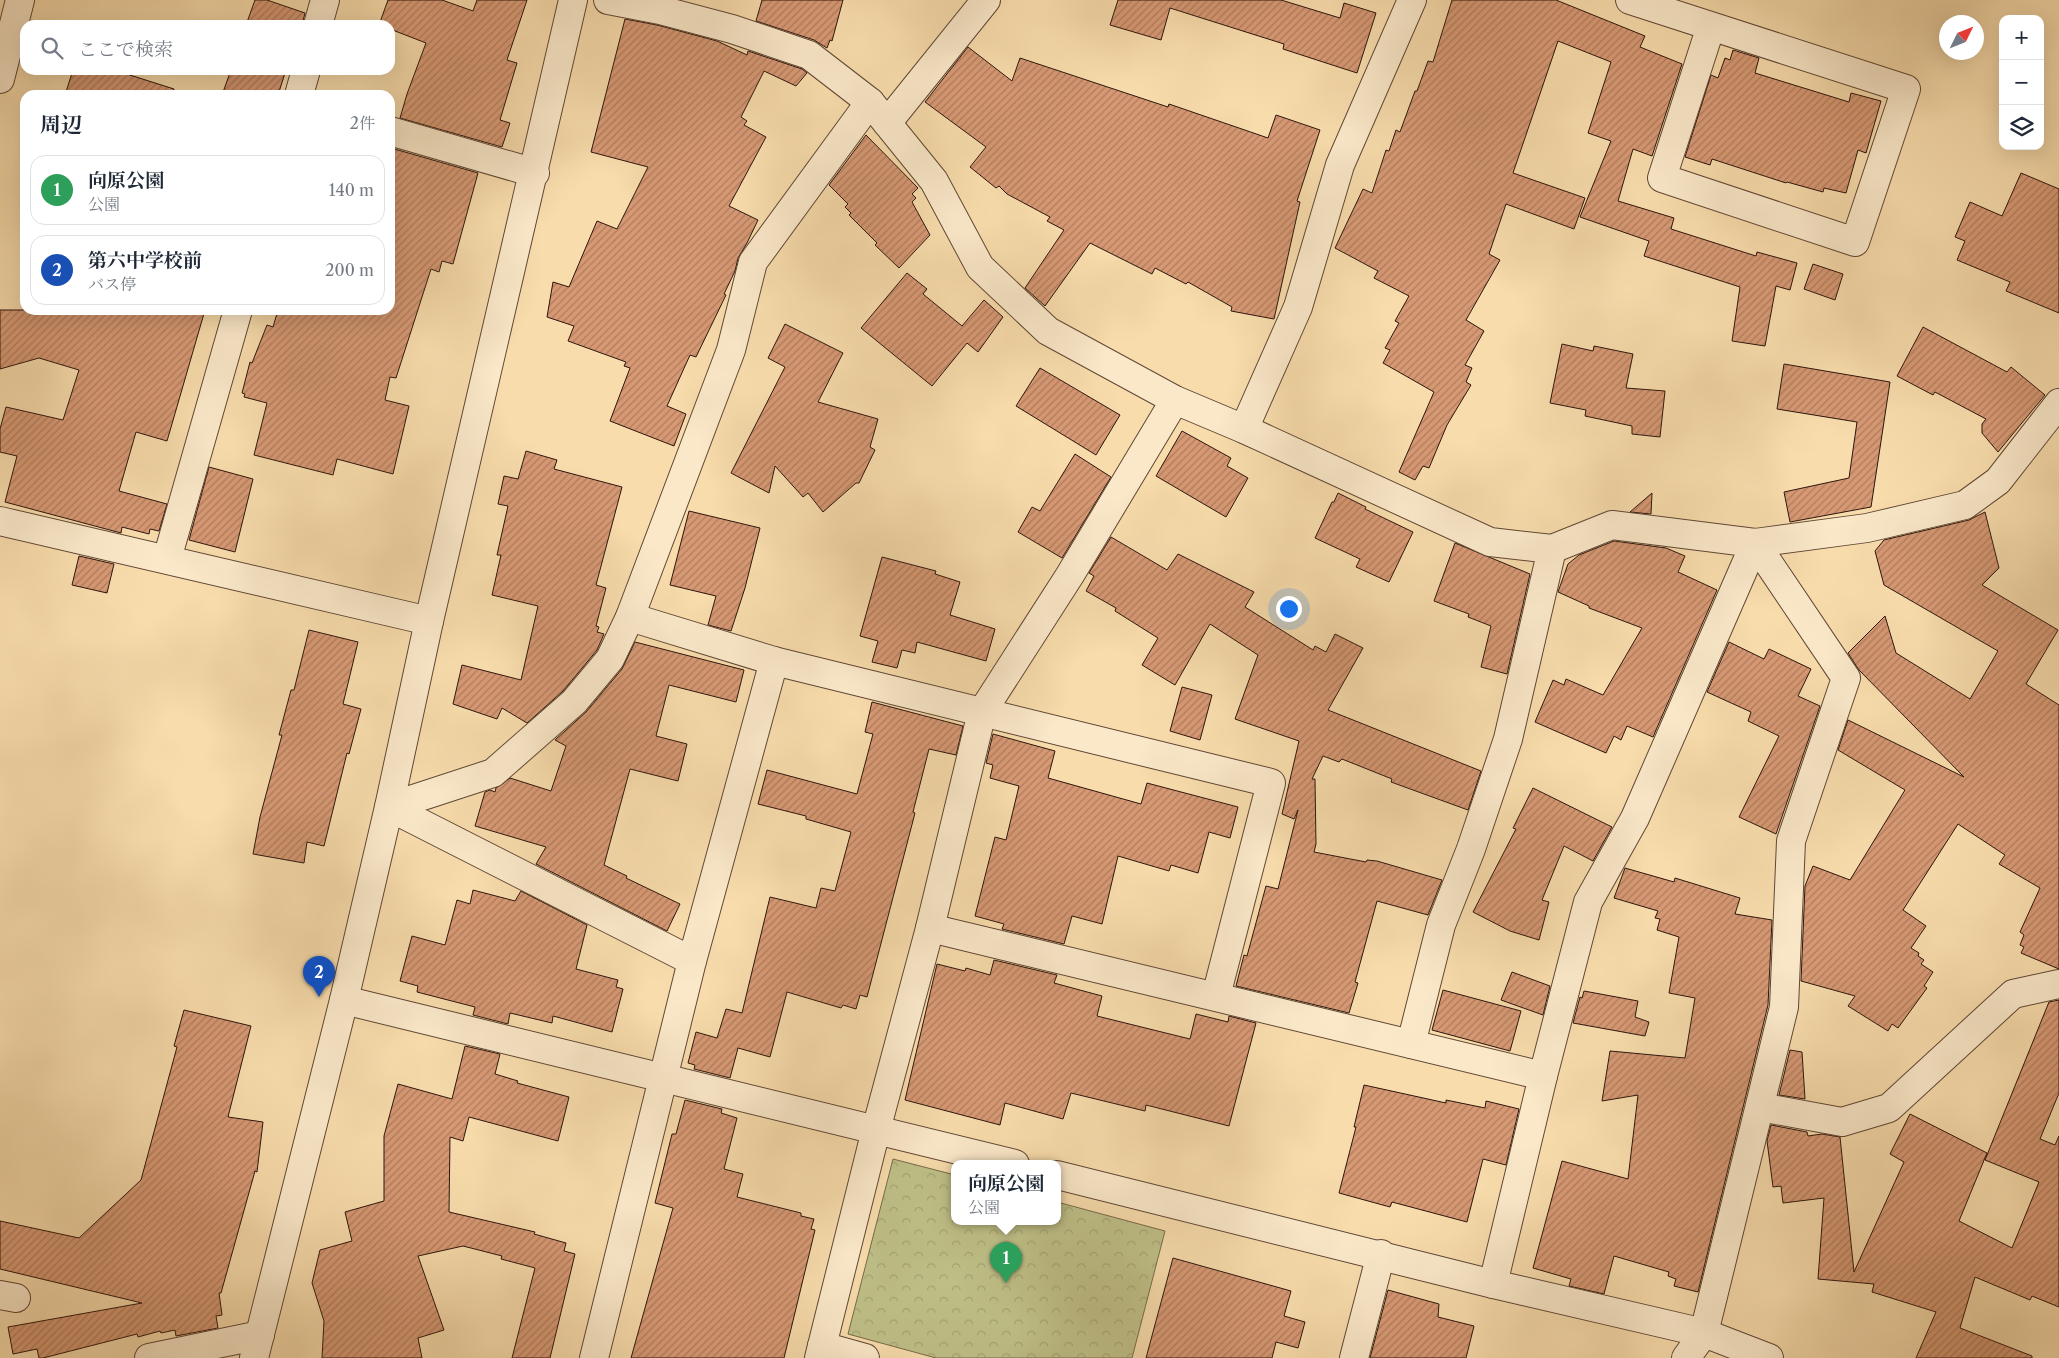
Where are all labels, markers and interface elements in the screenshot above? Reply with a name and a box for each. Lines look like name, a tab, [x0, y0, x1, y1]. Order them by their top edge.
north arrow	[1939, 15, 1984, 60]
map controls	[1999, 15, 2044, 150]
button: +	[1999, 15, 2044, 60]
search box	[20, 20, 395, 75]
icon: search	[38, 34, 66, 62]
text: ここで検索	[78, 38, 173, 61]
button: −	[1999, 60, 2044, 105]
button: layers	[1999, 105, 2044, 150]
text: 周辺	[40, 112, 82, 137]
text: 2件	[350, 113, 375, 133]
text: 向原公園	[88, 169, 164, 192]
text: 1	[53, 180, 61, 200]
text: 140 m	[329, 180, 374, 200]
text: 公園	[88, 194, 120, 214]
text: 第六中学校前	[88, 249, 202, 272]
text: 2	[52, 260, 62, 280]
text: 200 m	[325, 260, 374, 280]
text: バス停	[88, 274, 136, 294]
your location	[1276, 596, 1302, 622]
pin: 2	[303, 956, 335, 997]
popup	[951, 1160, 1061, 1225]
text: 向原公園	[968, 1172, 1044, 1195]
text: 公園	[968, 1197, 1000, 1217]
pin: 1	[990, 1242, 1022, 1283]

